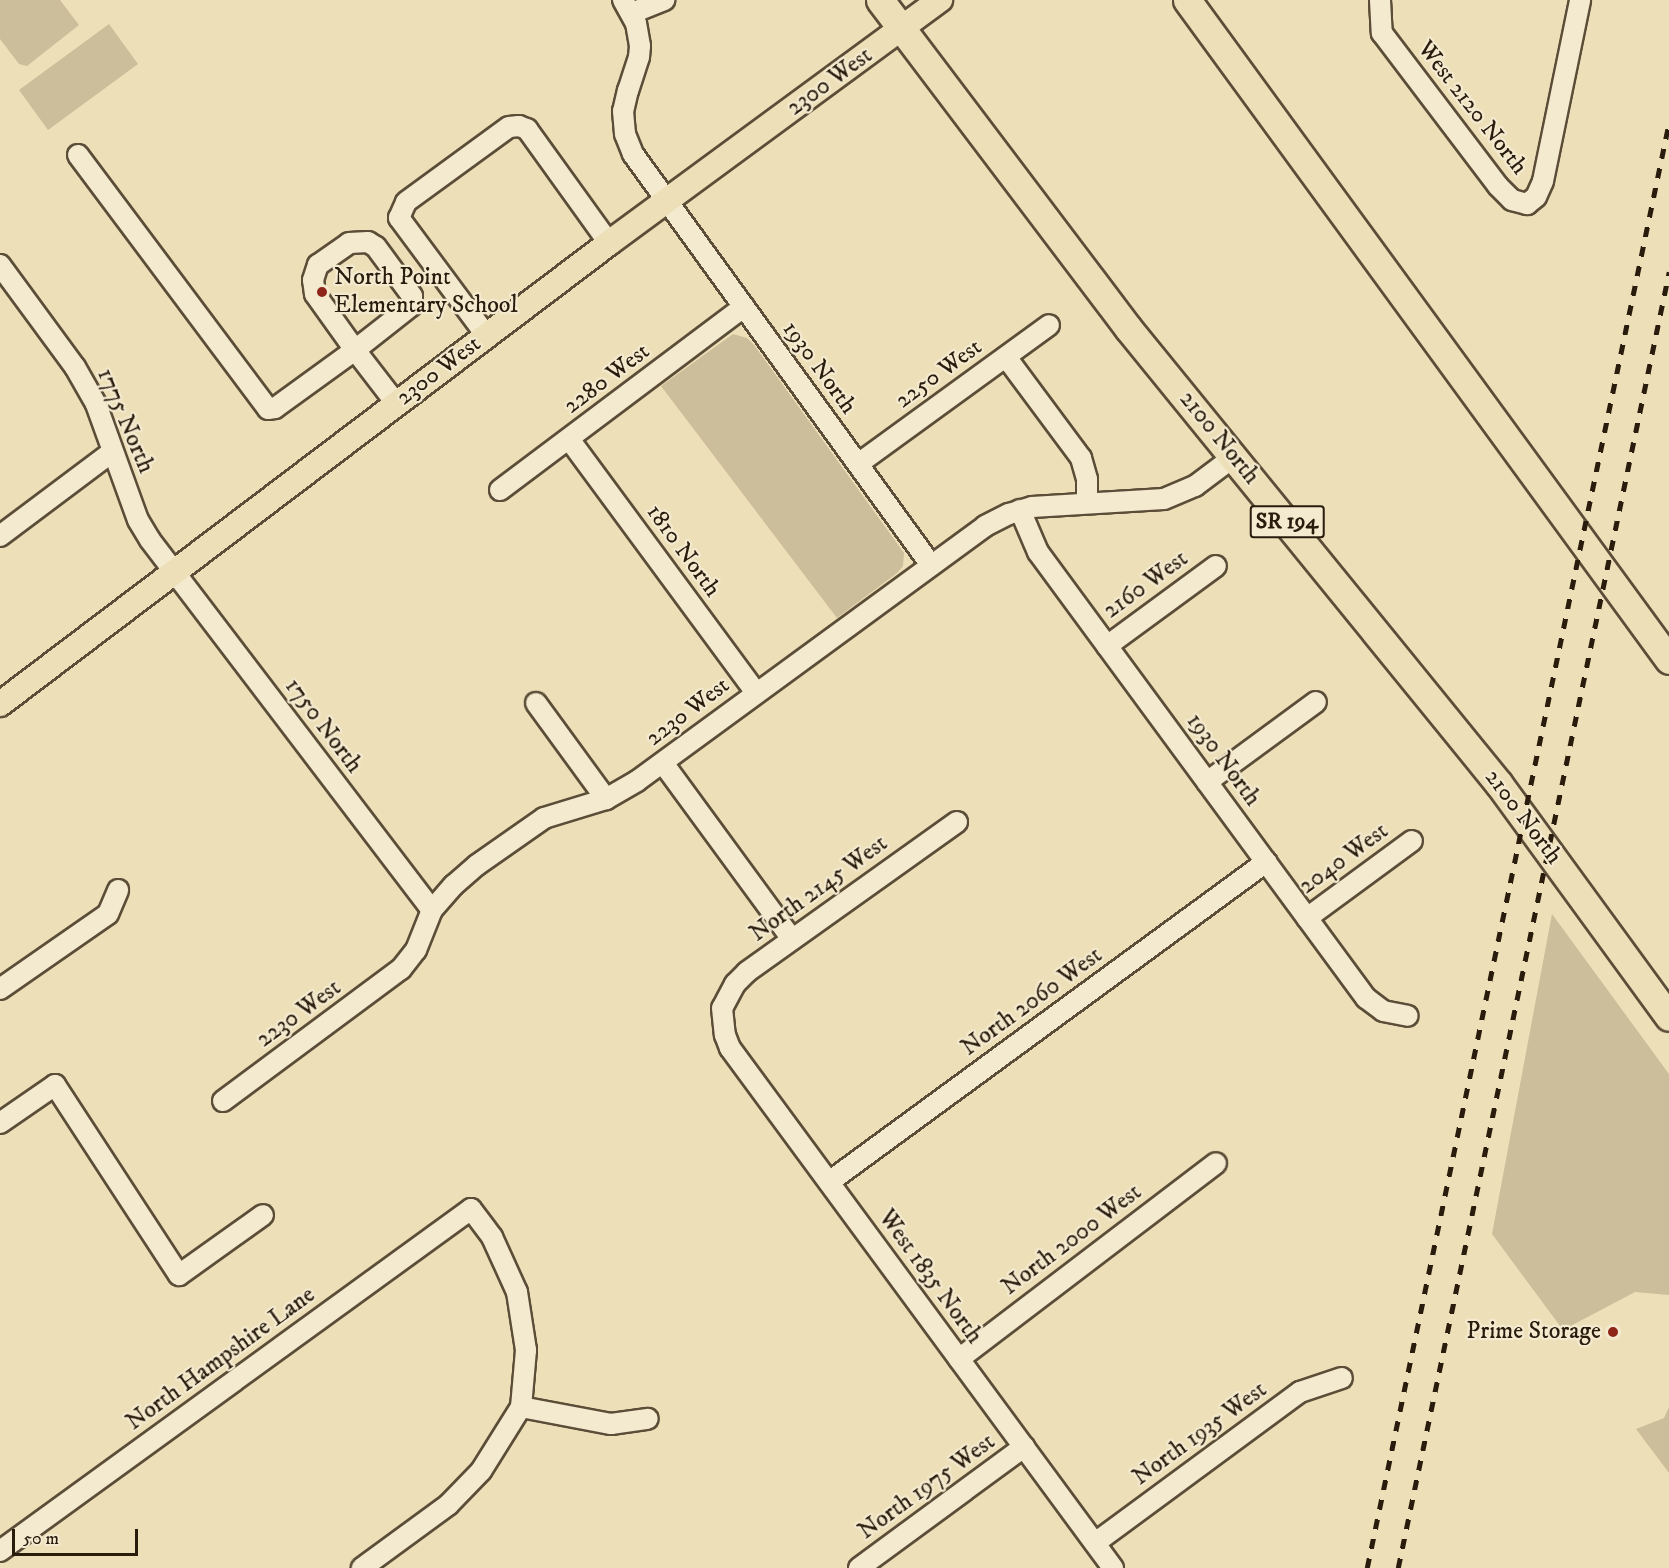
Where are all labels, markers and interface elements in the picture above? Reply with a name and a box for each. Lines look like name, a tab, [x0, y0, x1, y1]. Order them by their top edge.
street label: West 2120 North	[1411, 35, 1533, 181]
street label: 2300 West	[782, 41, 878, 123]
place label: North Point Elementary School	[334, 264, 518, 320]
marker: North Point Elementary School	[315, 285, 329, 299]
street label: 1930 North	[776, 316, 862, 420]
street label: 2300 West	[391, 330, 487, 412]
street label: 2250 West	[890, 333, 988, 415]
street label: 2280 West	[558, 337, 656, 421]
street label: 1775 North	[90, 364, 160, 478]
street label: 2100 North	[1173, 386, 1265, 490]
street label: 1810 North	[640, 499, 726, 603]
road number: SR 194	[1250, 503, 1324, 541]
street label: 2160 West	[1098, 545, 1194, 625]
street label: 2230 West	[641, 671, 735, 753]
street label: 1750 North	[278, 673, 368, 779]
street label: 1930 North	[1180, 708, 1266, 812]
street label: 2100 North	[1478, 764, 1568, 870]
street label: 2040 West	[1294, 817, 1394, 901]
street label: North 2145 West	[745, 829, 893, 949]
street label: North 2060 West	[956, 941, 1108, 1063]
street label: 2230 West	[251, 974, 347, 1054]
street label: North 2000 West	[997, 1178, 1147, 1302]
street label: West 1835 North	[872, 1204, 988, 1350]
street label: North Hampshire Lane	[121, 1281, 321, 1437]
place label: Prime Storage	[1466, 1318, 1601, 1346]
marker: Prime Storage	[1606, 1325, 1620, 1339]
street label: North 1935 West	[1127, 1376, 1273, 1492]
street label: North 1975 West	[853, 1428, 1001, 1546]
scale bar	[15, 1517, 141, 1555]
text: 50 m	[23, 1528, 59, 1550]

